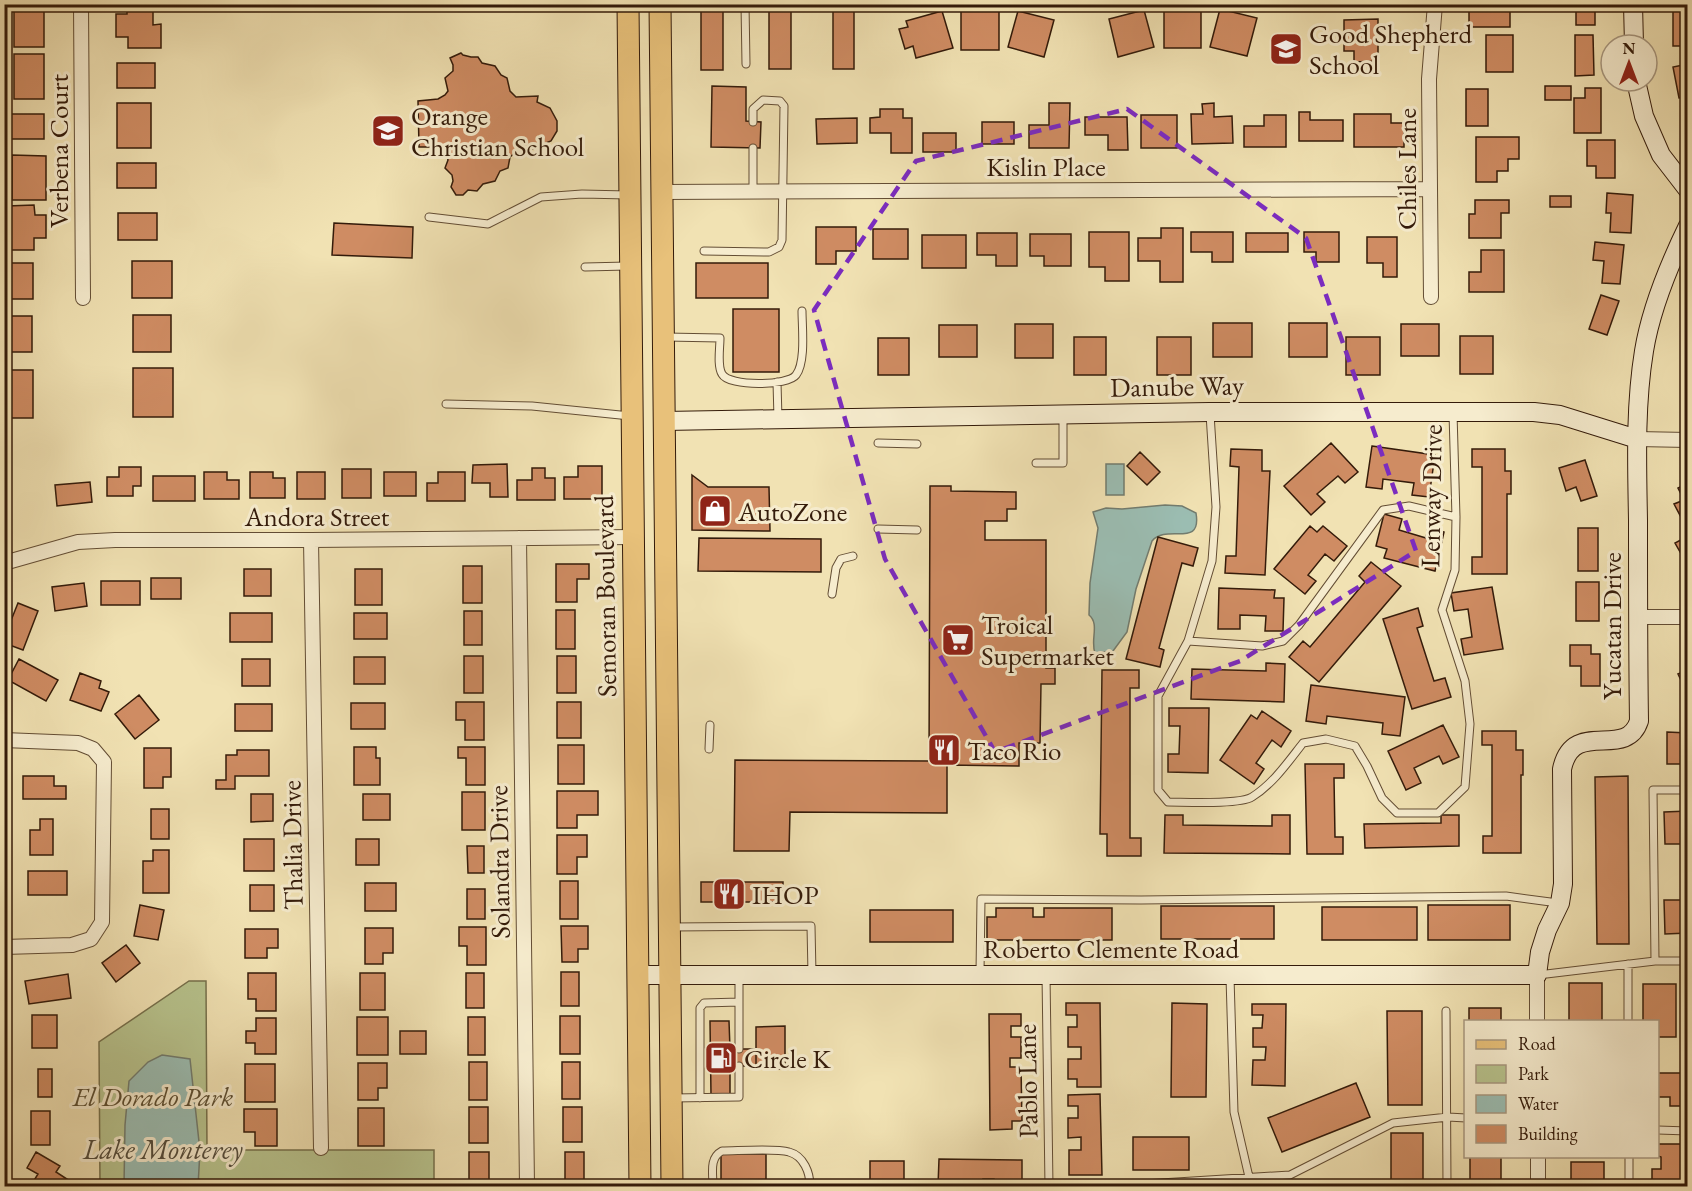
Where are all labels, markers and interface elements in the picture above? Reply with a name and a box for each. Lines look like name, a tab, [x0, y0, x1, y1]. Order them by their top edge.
place label: Good Shepherd School	[1309, 16, 1473, 82]
school or university icon: Good Shepherd School	[1268, 31, 1304, 67]
north arrow	[1599, 33, 1659, 93]
text: N	[1623, 38, 1636, 59]
street label: Verbena Court	[41, 73, 76, 228]
place label: Orange Christian School	[411, 98, 584, 164]
street label: Chiles Lane	[1389, 108, 1424, 230]
school or university icon: Orange Christian School	[370, 113, 406, 149]
street label: Kislin Place	[986, 149, 1106, 184]
street label: Danube Way	[1110, 367, 1244, 405]
street label: Lenway Drive	[1412, 424, 1450, 568]
shop icon: AutoZone	[697, 493, 733, 529]
street label: Semoran Boulevard	[586, 494, 624, 697]
place label: AutoZone	[737, 494, 847, 529]
street label: Andora Street	[244, 499, 390, 534]
street label: Yucatan Drive	[1594, 552, 1629, 700]
place label: Troical Supermarket	[981, 607, 1114, 673]
supermarket icon: Troical Supermarket	[940, 622, 976, 658]
restaurant icon: Taco Rio	[926, 732, 962, 768]
place label: Taco Rio	[967, 733, 1061, 768]
street label: Thalia Drive	[273, 780, 311, 910]
street label: Solandra Drive	[480, 785, 518, 939]
restaurant icon: IHOP	[711, 876, 747, 912]
place label: IHOP	[752, 877, 819, 912]
street label: Roberto Clemente Road	[983, 931, 1239, 966]
legend	[1464, 1020, 1659, 1158]
street label: Pablo Lane	[1009, 1024, 1045, 1138]
text: Road	[1518, 1032, 1557, 1055]
fuel station icon: Circle K	[703, 1040, 739, 1076]
place label: Circle K	[744, 1041, 831, 1076]
text: Park	[1518, 1062, 1549, 1085]
park label: El Dorado Park	[72, 1079, 233, 1114]
text: Water	[1518, 1092, 1559, 1115]
text: Building	[1518, 1122, 1578, 1145]
water label: Lake Monterey	[82, 1131, 244, 1167]

